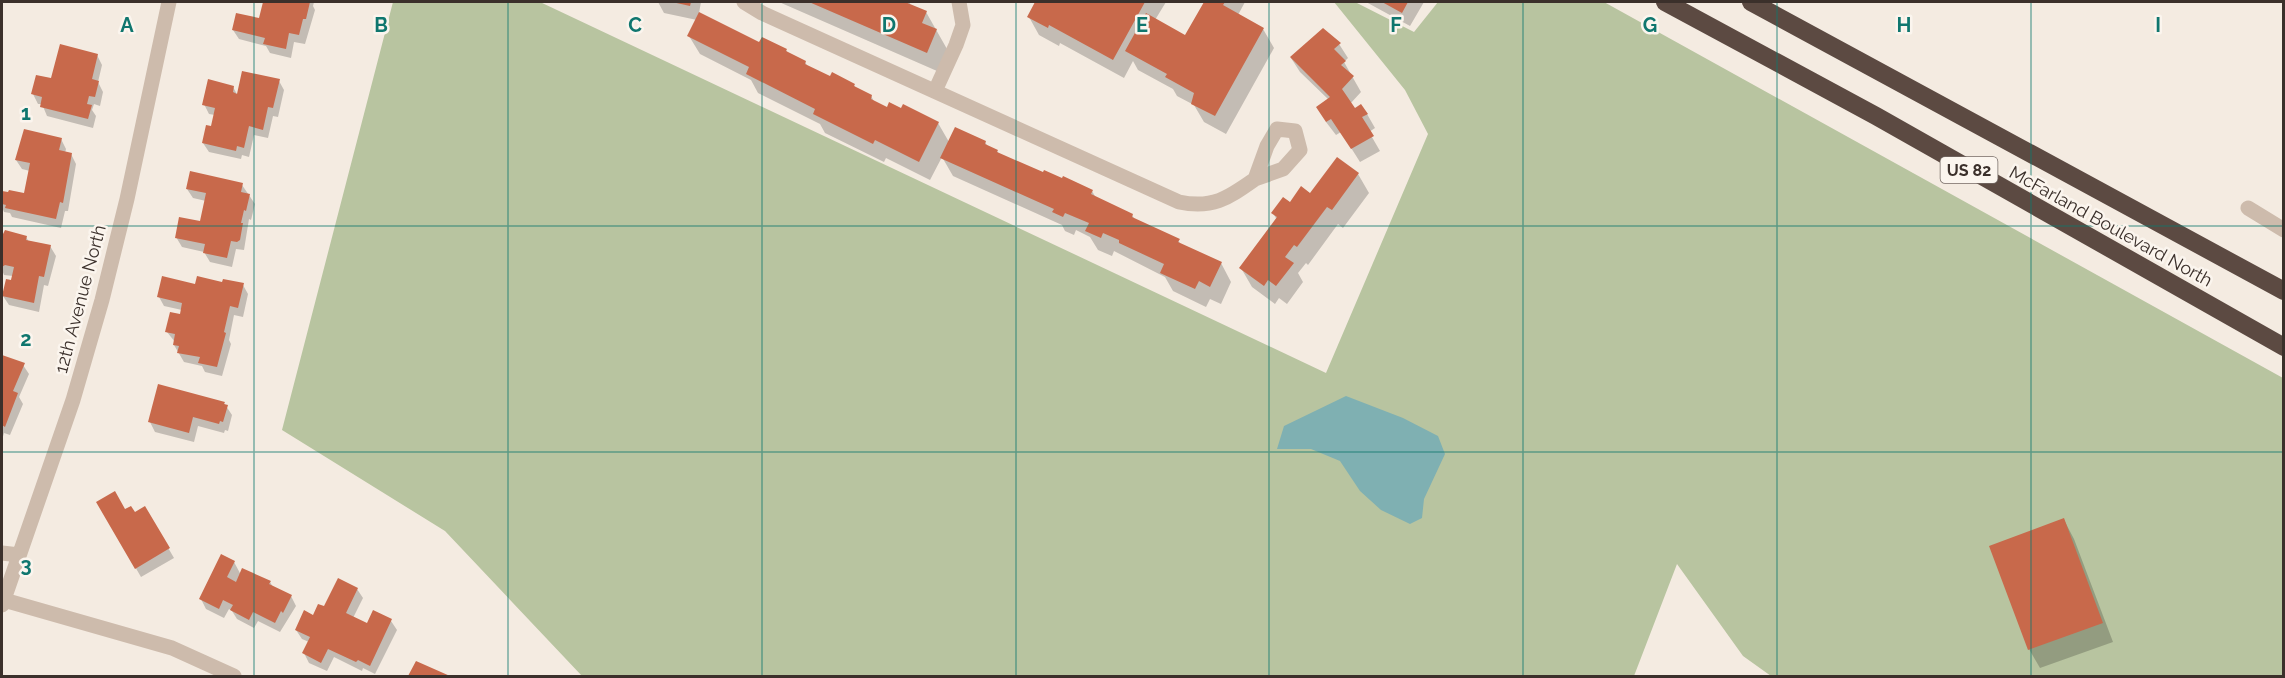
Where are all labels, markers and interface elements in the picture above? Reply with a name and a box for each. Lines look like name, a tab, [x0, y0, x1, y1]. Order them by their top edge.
text: A	[120, 13, 134, 37]
text: B	[374, 13, 388, 37]
text: C	[628, 13, 642, 37]
text: D	[882, 13, 896, 37]
text: E	[1136, 13, 1148, 37]
text: F	[1390, 13, 1402, 37]
text: G	[1643, 13, 1657, 37]
text: H	[1897, 13, 1911, 37]
text: I	[2155, 13, 2161, 37]
text: 1	[21, 101, 31, 125]
road number: US 82	[1940, 157, 1998, 183]
street label: McFarland Boulevard North	[2006, 161, 2216, 291]
street label: 12th Avenue North	[50, 223, 110, 375]
text: 2	[20, 327, 32, 351]
text: 3	[20, 553, 32, 577]

